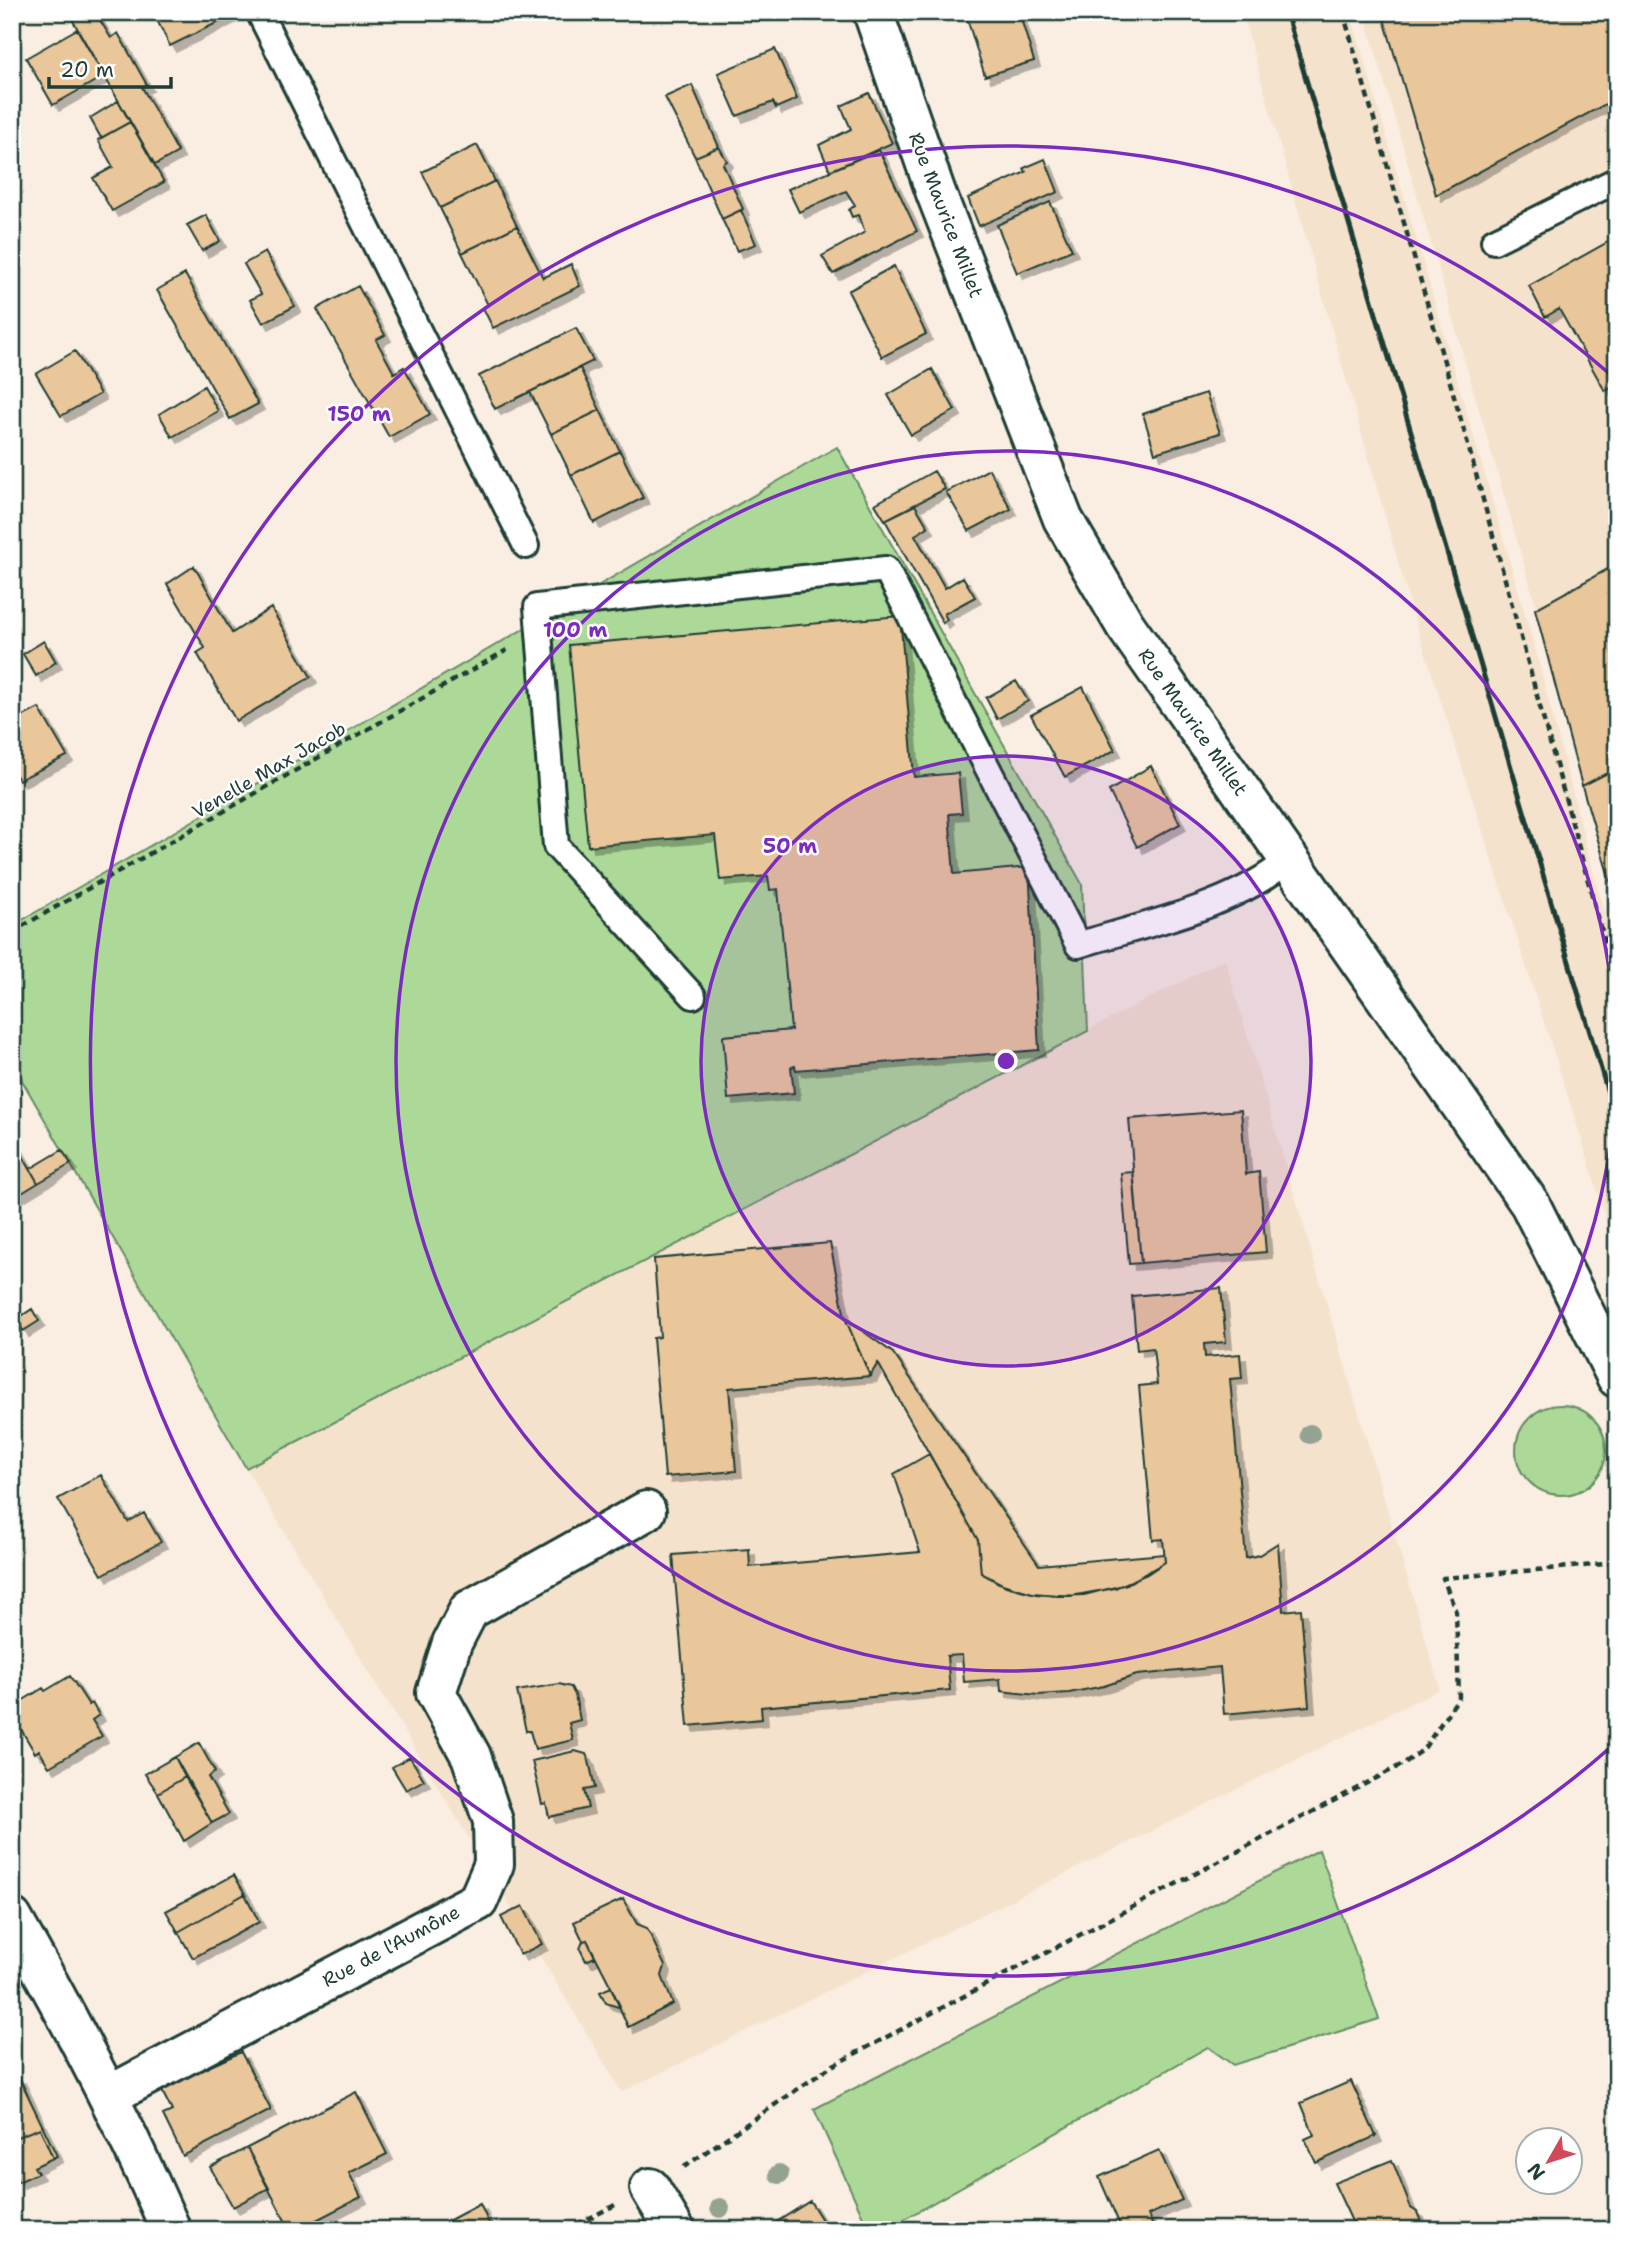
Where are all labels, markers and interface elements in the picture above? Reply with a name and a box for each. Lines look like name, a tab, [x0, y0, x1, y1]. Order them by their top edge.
scale bar	[49, 46, 172, 90]
text: 20 m	[60, 56, 114, 84]
street label: Rue Maurice Millet	[903, 129, 989, 301]
text: 150 m	[327, 400, 391, 428]
text: 100 m	[543, 616, 607, 644]
street label: Rue Maurice Millet	[1133, 643, 1253, 801]
street label: Venelle Max Jacob	[187, 716, 351, 824]
text: 50 m	[763, 832, 817, 860]
centre of rings	[994, 1049, 1018, 1073]
street label: Rue de l'Aumône	[318, 1899, 464, 1993]
north arrow	[1514, 2126, 1584, 2196]
text: N	[1522, 2158, 1551, 2185]

